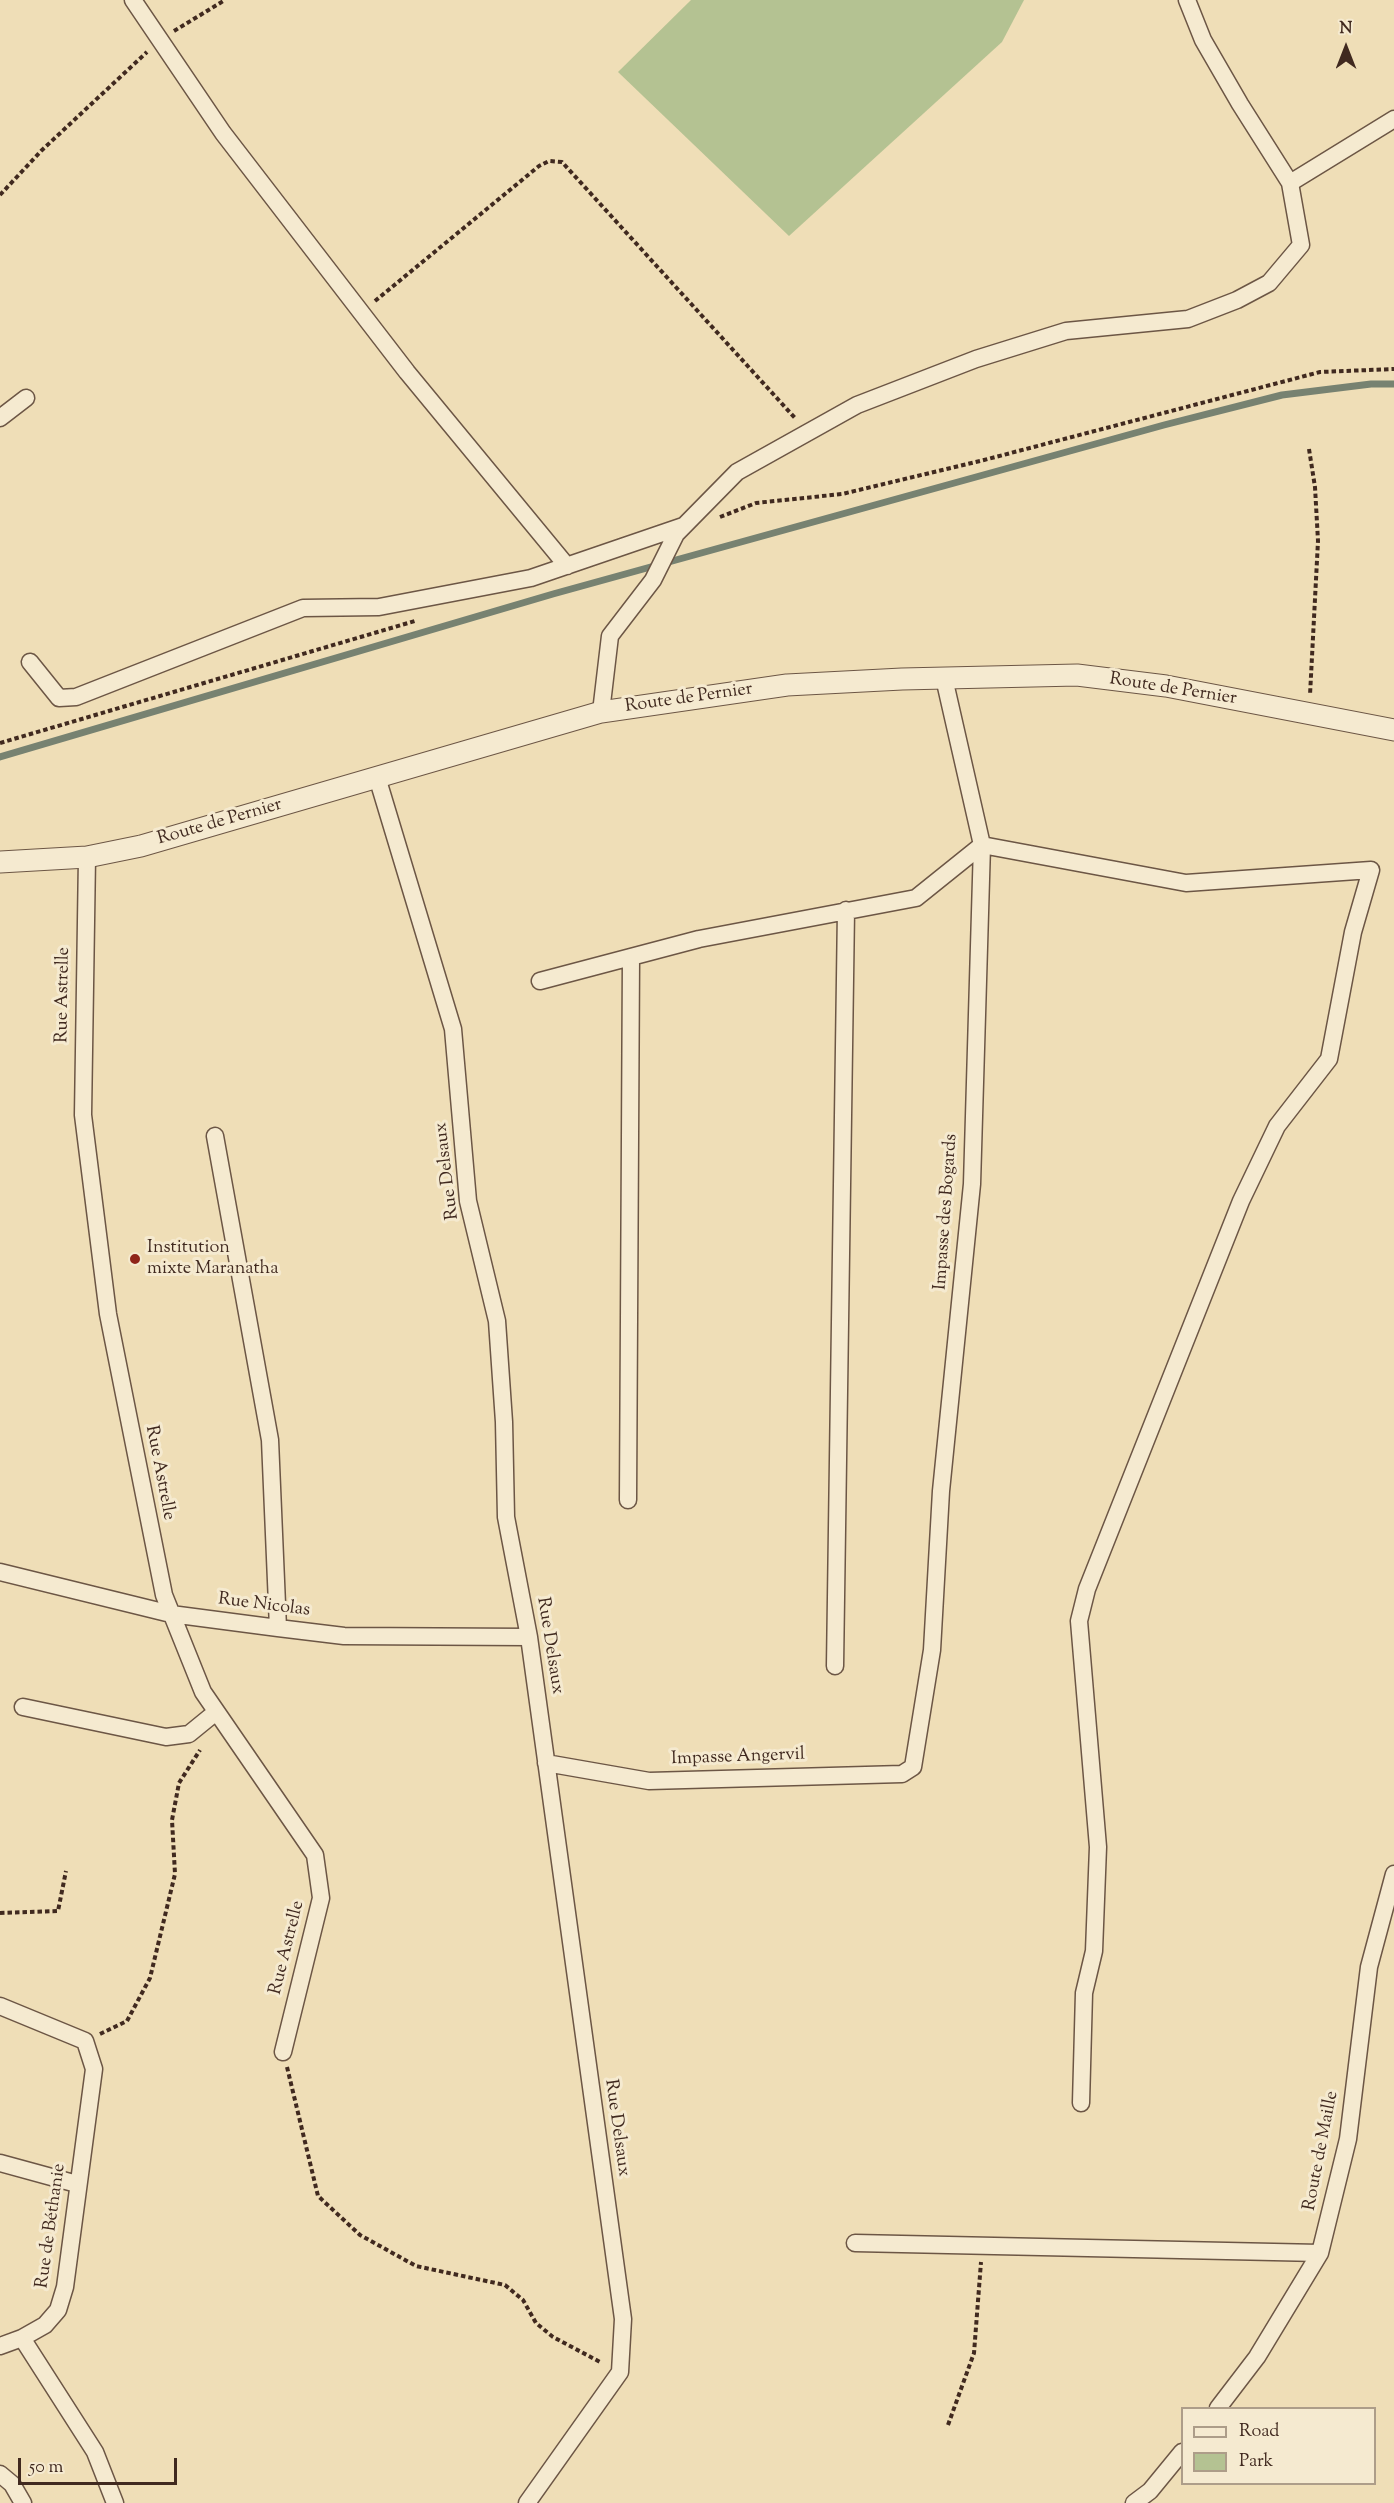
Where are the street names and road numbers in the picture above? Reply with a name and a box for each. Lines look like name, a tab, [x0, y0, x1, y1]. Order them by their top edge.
street label: Route de Pernier	[1108, 669, 1238, 711]
street label: Route de Pernier	[624, 679, 754, 719]
street label: Route de Pernier	[155, 795, 285, 851]
street label: Rue Astrelle	[52, 947, 76, 1043]
street label: Rue Delsaux	[431, 1121, 465, 1221]
street label: Impasse des Bogards	[931, 1133, 963, 1291]
street label: Rue Astrelle	[139, 1424, 179, 1522]
street label: Rue Nicolas	[217, 1590, 311, 1622]
street label: Rue Delsaux	[531, 1596, 567, 1696]
street label: Impasse Angervil	[671, 1745, 805, 1771]
street label: Rue Astrelle	[266, 1899, 310, 1997]
street label: Rue Delsaux	[598, 2078, 634, 2178]
street label: Route de Maille	[1300, 2089, 1344, 2213]
street label: Rue de Béthanie	[33, 2162, 71, 2290]

